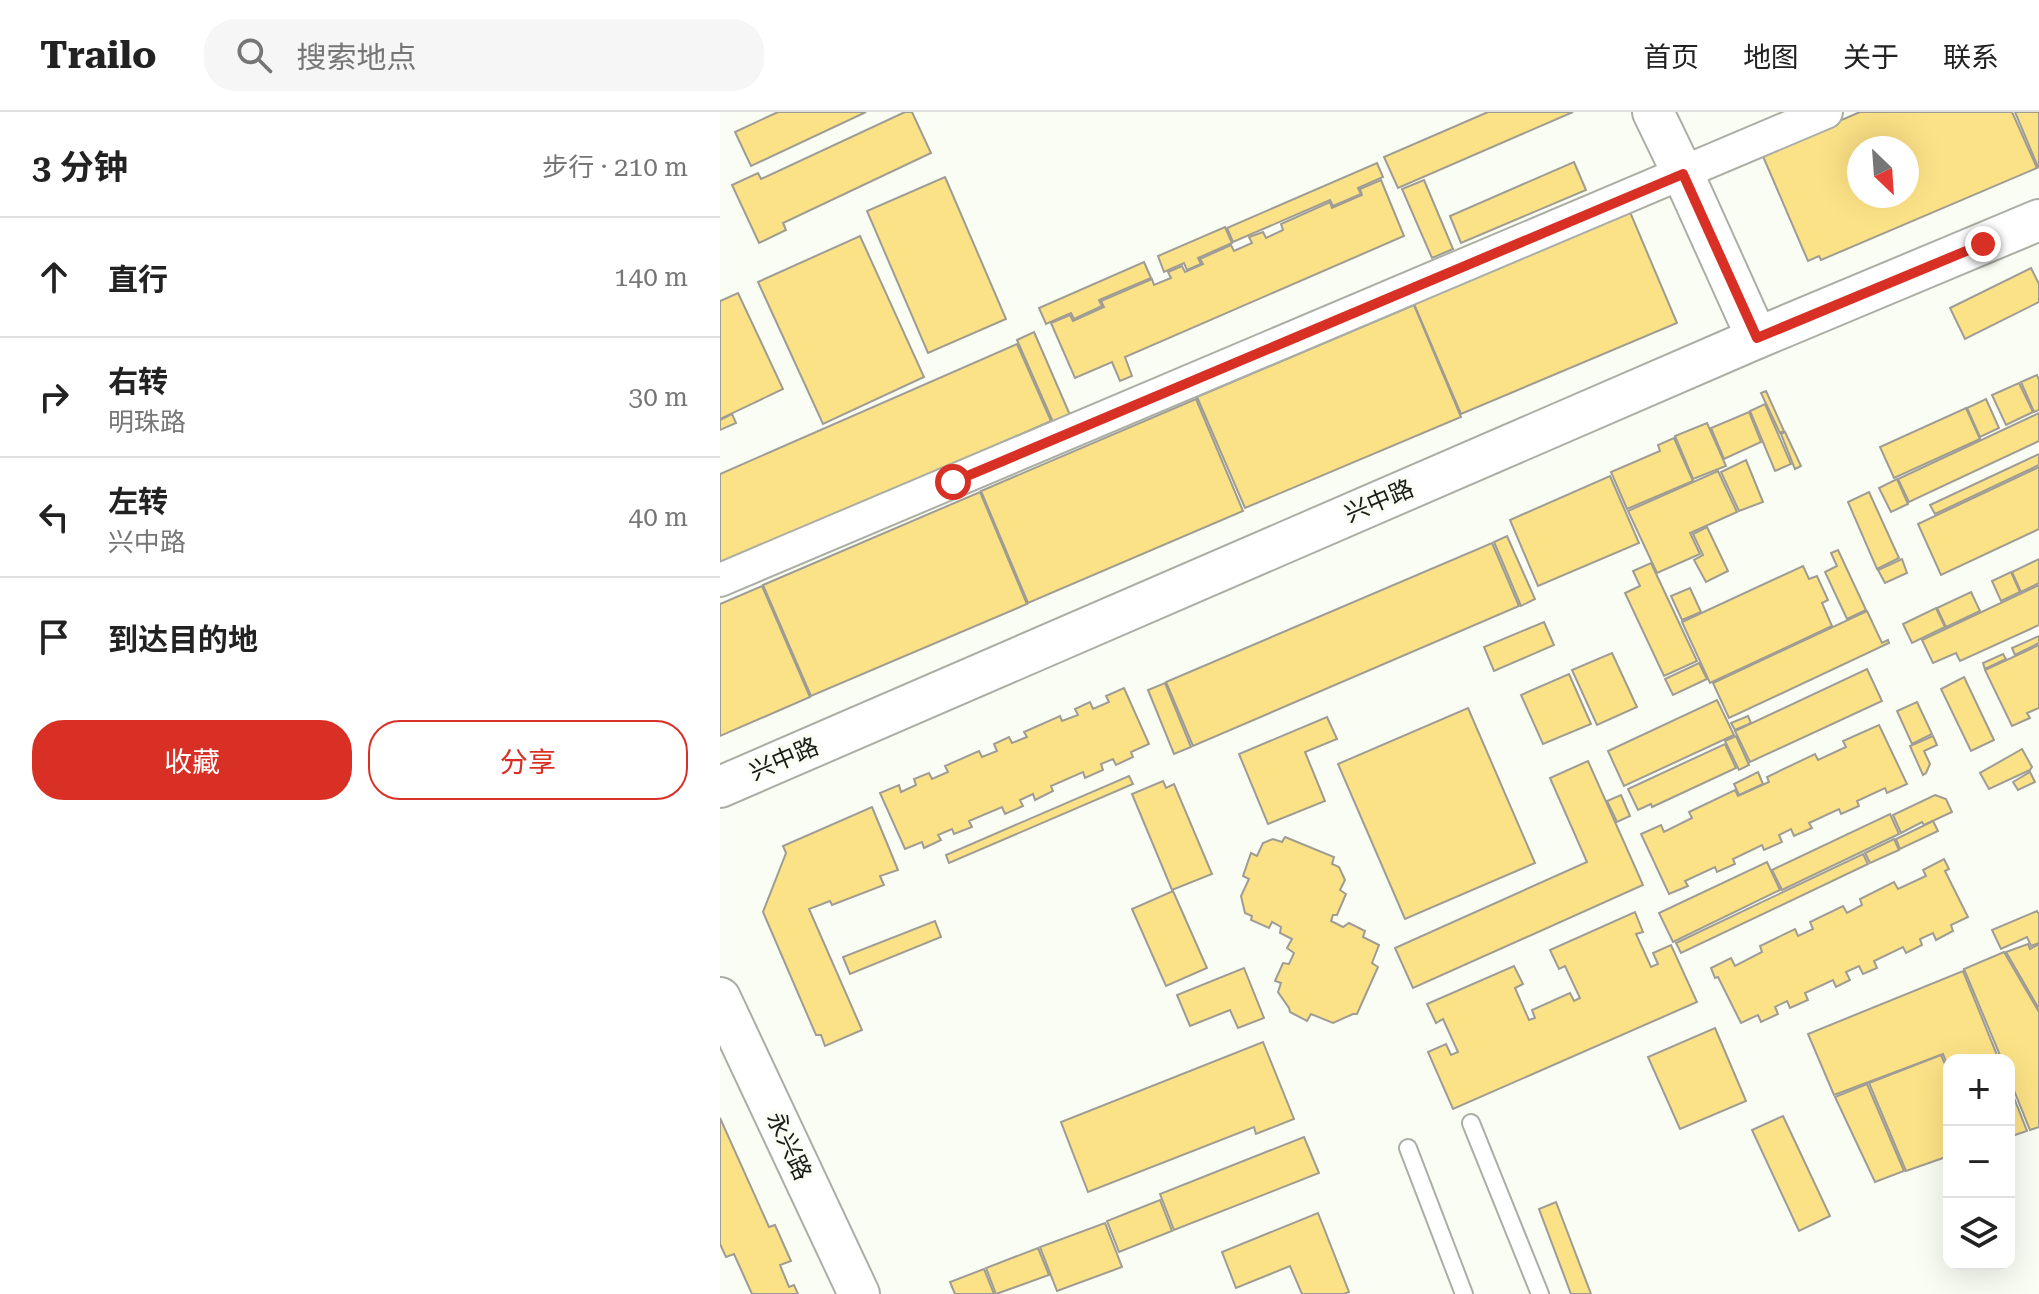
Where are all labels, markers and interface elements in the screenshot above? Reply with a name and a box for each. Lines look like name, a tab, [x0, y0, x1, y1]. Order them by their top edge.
search box	[204, 19, 764, 91]
text: Trailo	[40, 33, 156, 77]
icon: search	[232, 33, 276, 77]
text: 搜索地点	[296, 40, 416, 75]
text: 首页	[1643, 41, 1699, 74]
text: 地图	[1743, 41, 1799, 74]
text: 关于	[1843, 41, 1899, 74]
text: 联系	[1943, 41, 1999, 74]
north arrow	[1847, 136, 1919, 208]
text: 3 分钟	[32, 147, 128, 187]
text: 步行 · 210 m	[542, 152, 688, 182]
route end	[1965, 226, 2001, 262]
icon: ahead	[32, 255, 76, 299]
text: 直行	[108, 262, 168, 297]
text: 140 m	[614, 262, 688, 292]
text: 右转	[108, 364, 168, 399]
icon: right	[32, 375, 76, 419]
text: 30 m	[629, 382, 688, 412]
text: 明珠路	[108, 407, 186, 437]
route start	[935, 464, 971, 500]
street label: 兴中路	[1340, 474, 1418, 528]
text: 左转	[108, 484, 168, 519]
icon: left	[32, 495, 76, 539]
text: 40 m	[629, 502, 688, 532]
text: 兴中路	[108, 527, 186, 557]
icon: arrive	[32, 615, 76, 659]
text: 到达目的地	[108, 622, 258, 657]
button: 收藏	[32, 720, 352, 800]
button: 分享	[368, 720, 688, 800]
street label: 兴中路	[745, 732, 823, 786]
map controls	[1943, 1054, 2015, 1270]
button: +	[1943, 1054, 2015, 1126]
street label: 永兴路	[761, 1107, 817, 1185]
button: −	[1943, 1126, 2015, 1198]
button: layers	[1943, 1198, 2015, 1270]

